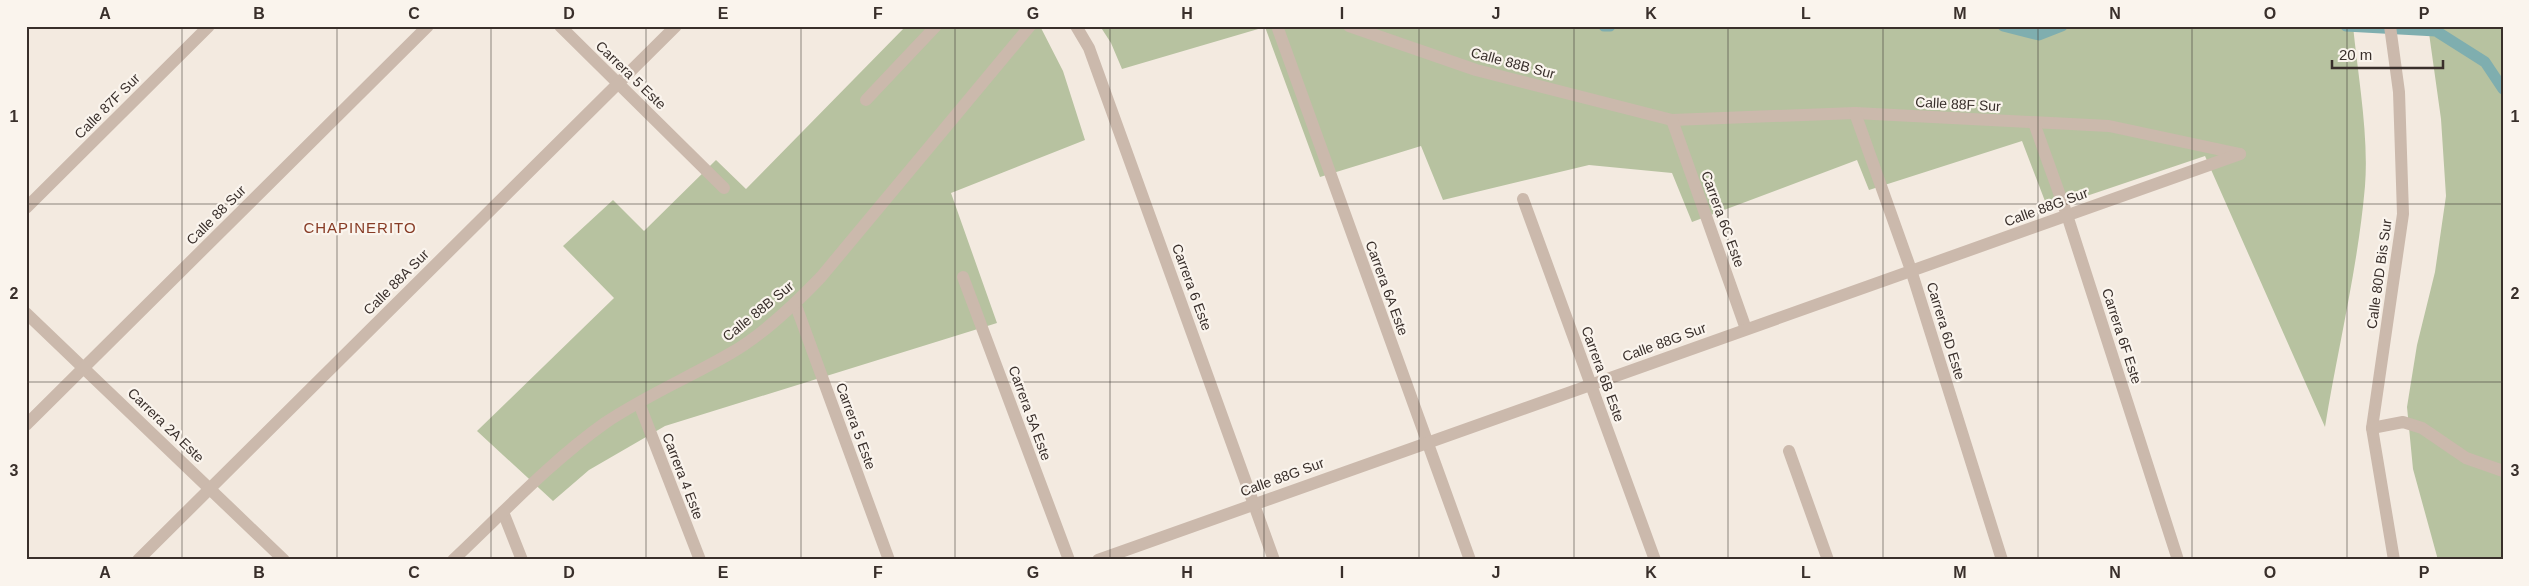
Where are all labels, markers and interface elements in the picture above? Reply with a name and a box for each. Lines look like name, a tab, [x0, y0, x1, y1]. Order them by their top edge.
text: A	[99, 5, 111, 22]
text: B	[253, 5, 265, 22]
text: C	[408, 5, 420, 22]
text: D	[563, 5, 575, 22]
text: E	[718, 5, 729, 22]
text: F	[873, 5, 883, 22]
text: G	[1027, 5, 1039, 22]
text: H	[1181, 5, 1193, 22]
text: I	[1340, 5, 1344, 22]
text: J	[1492, 5, 1500, 22]
text: K	[1645, 5, 1657, 22]
text: L	[1801, 5, 1811, 22]
text: M	[1953, 5, 1967, 22]
text: N	[2109, 5, 2121, 22]
text: O	[2264, 5, 2276, 22]
text: P	[2419, 5, 2430, 22]
street label: Carrera 5 Este	[593, 38, 669, 113]
scale bar	[2332, 38, 2443, 70]
street label: Calle 88B Sur	[1469, 44, 1557, 82]
text: 20 m	[2339, 46, 2372, 63]
street label: Calle 87F Sur	[71, 70, 143, 142]
street label: Calle 88F Sur	[1915, 94, 2001, 114]
text: 1	[10, 108, 19, 125]
text: 1	[2511, 108, 2520, 125]
street label: Carrera 6C Este	[1698, 169, 1748, 269]
street label: Calle 88 Sur	[183, 182, 249, 248]
street label: Calle 88G Sur	[2002, 184, 2090, 230]
street label: Calle 80D Bis Sur	[2363, 218, 2395, 330]
district label: CHAPINERITO	[303, 219, 417, 236]
street label: Carrera 6A Este	[1362, 238, 1412, 338]
street label: Carrera 6 Este	[1169, 241, 1215, 333]
street label: Calle 88A Sur	[360, 246, 432, 318]
street label: Calle 88B Sur	[719, 277, 797, 344]
street label: Carrera 6D Este	[1924, 280, 1968, 382]
text: 2	[10, 285, 19, 302]
text: 2	[2511, 285, 2520, 302]
street label: Carrera 6F Este	[2099, 286, 2145, 386]
street label: Calle 88G Sur	[1620, 319, 1708, 365]
street label: Carrera 6B Este	[1578, 324, 1628, 424]
street label: Carrera 5A Este	[1005, 363, 1055, 463]
street label: Carrera 5 Este	[833, 380, 879, 472]
street label: Carrera 2A Este	[125, 385, 208, 465]
street label: Carrera 4 Este	[659, 431, 707, 522]
street label: Calle 88G Sur	[1238, 454, 1326, 500]
text: 3	[10, 462, 19, 479]
text: 3	[2511, 462, 2520, 479]
text: A	[99, 564, 111, 581]
text: B	[253, 564, 265, 581]
text: C	[408, 564, 420, 581]
text: D	[563, 564, 575, 581]
text: E	[718, 564, 729, 581]
text: F	[873, 564, 883, 581]
text: G	[1027, 564, 1039, 581]
text: H	[1181, 564, 1193, 581]
text: I	[1340, 564, 1344, 581]
text: J	[1492, 564, 1500, 581]
text: K	[1645, 564, 1657, 581]
text: L	[1801, 564, 1811, 581]
text: M	[1953, 564, 1967, 581]
text: N	[2109, 564, 2121, 581]
text: O	[2264, 564, 2276, 581]
text: P	[2419, 564, 2430, 581]

